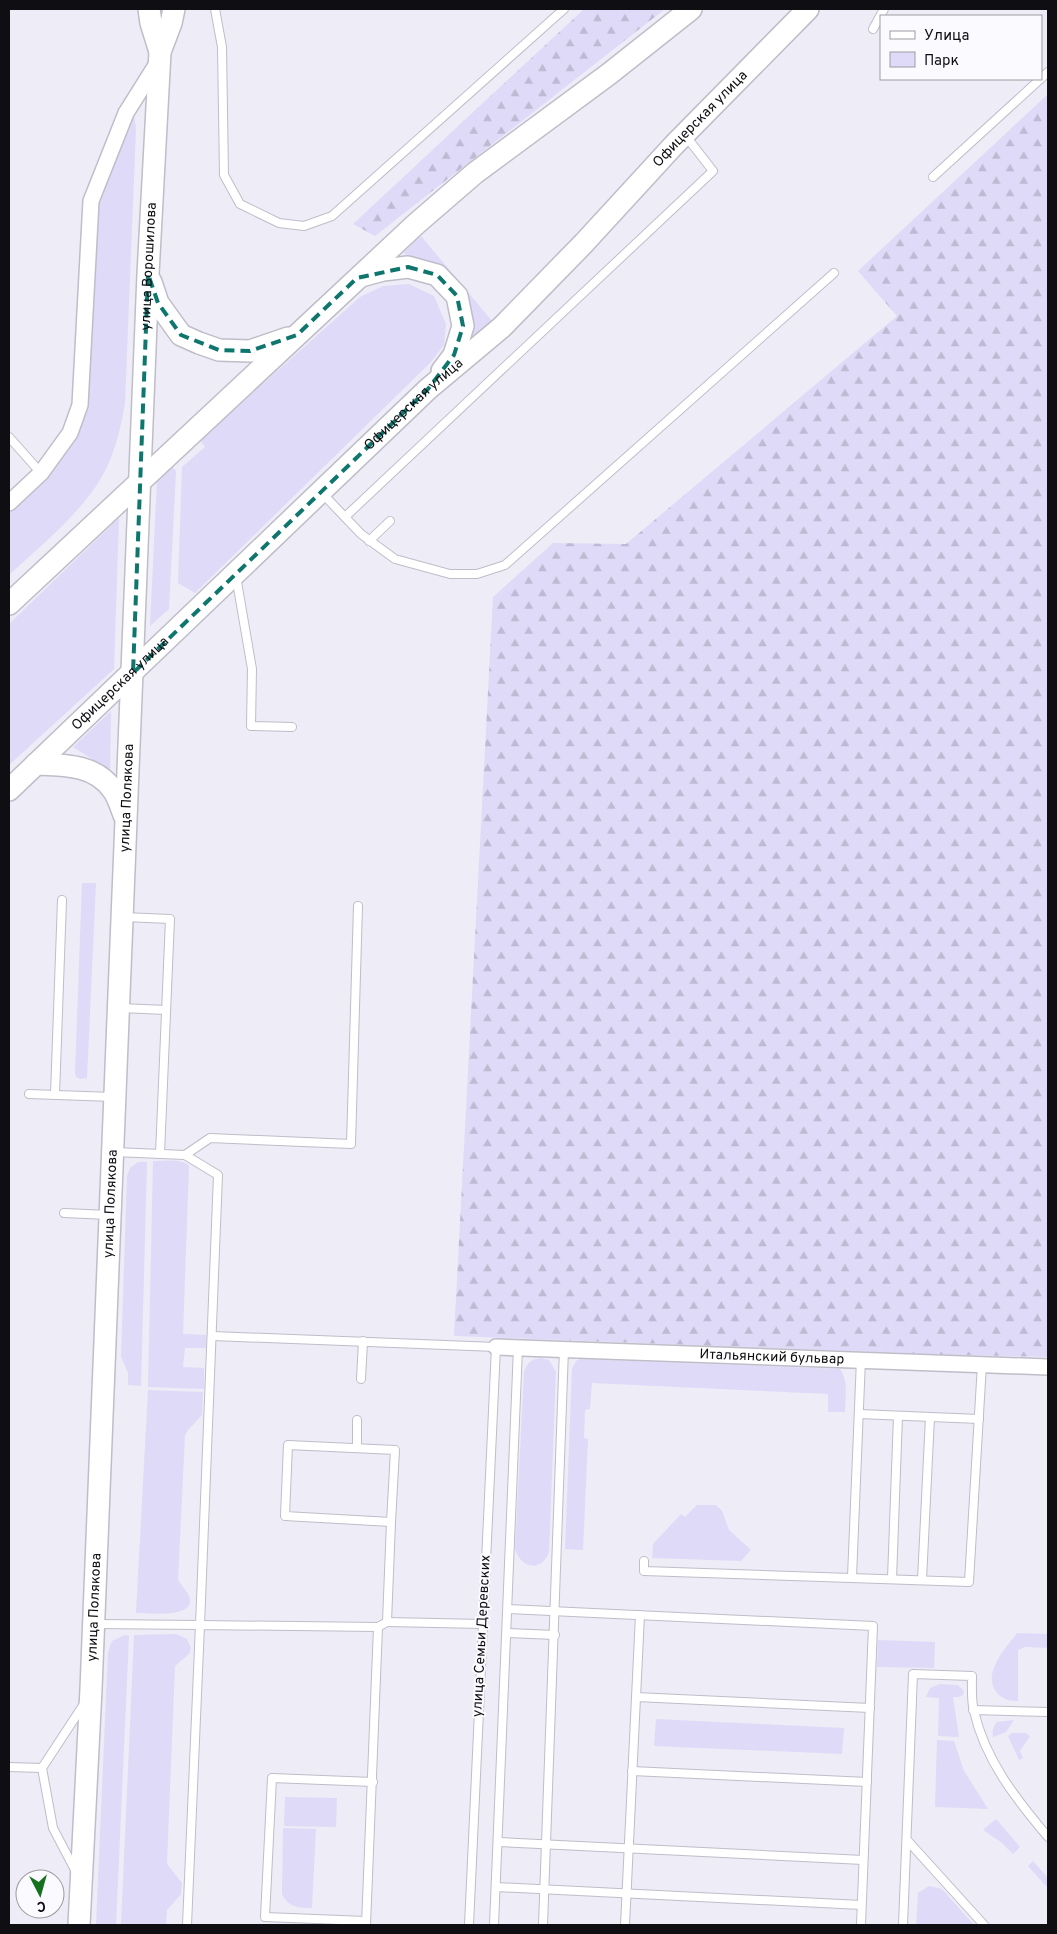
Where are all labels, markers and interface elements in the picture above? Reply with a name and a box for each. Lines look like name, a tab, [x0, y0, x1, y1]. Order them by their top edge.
legend	[880, 15, 1042, 80]
text: Улица	[924, 27, 969, 46]
text: Парк	[924, 52, 959, 71]
street label: Офицерская улица	[649, 67, 751, 171]
street label: улица Ворошилова	[137, 202, 160, 331]
street label: Офицерская улица	[361, 355, 467, 454]
street label: Офицерская улица	[68, 633, 172, 734]
street label: улица Полякова	[116, 743, 138, 853]
street label: улица Полякова	[100, 1149, 121, 1258]
street label: Итальянский бульвар	[699, 1346, 845, 1368]
street label: улица Полякова	[84, 1553, 105, 1662]
street label: улица Семьи Деревских	[469, 1554, 495, 1718]
north arrow	[15, 1869, 65, 1919]
text: С	[36, 1897, 47, 1914]

